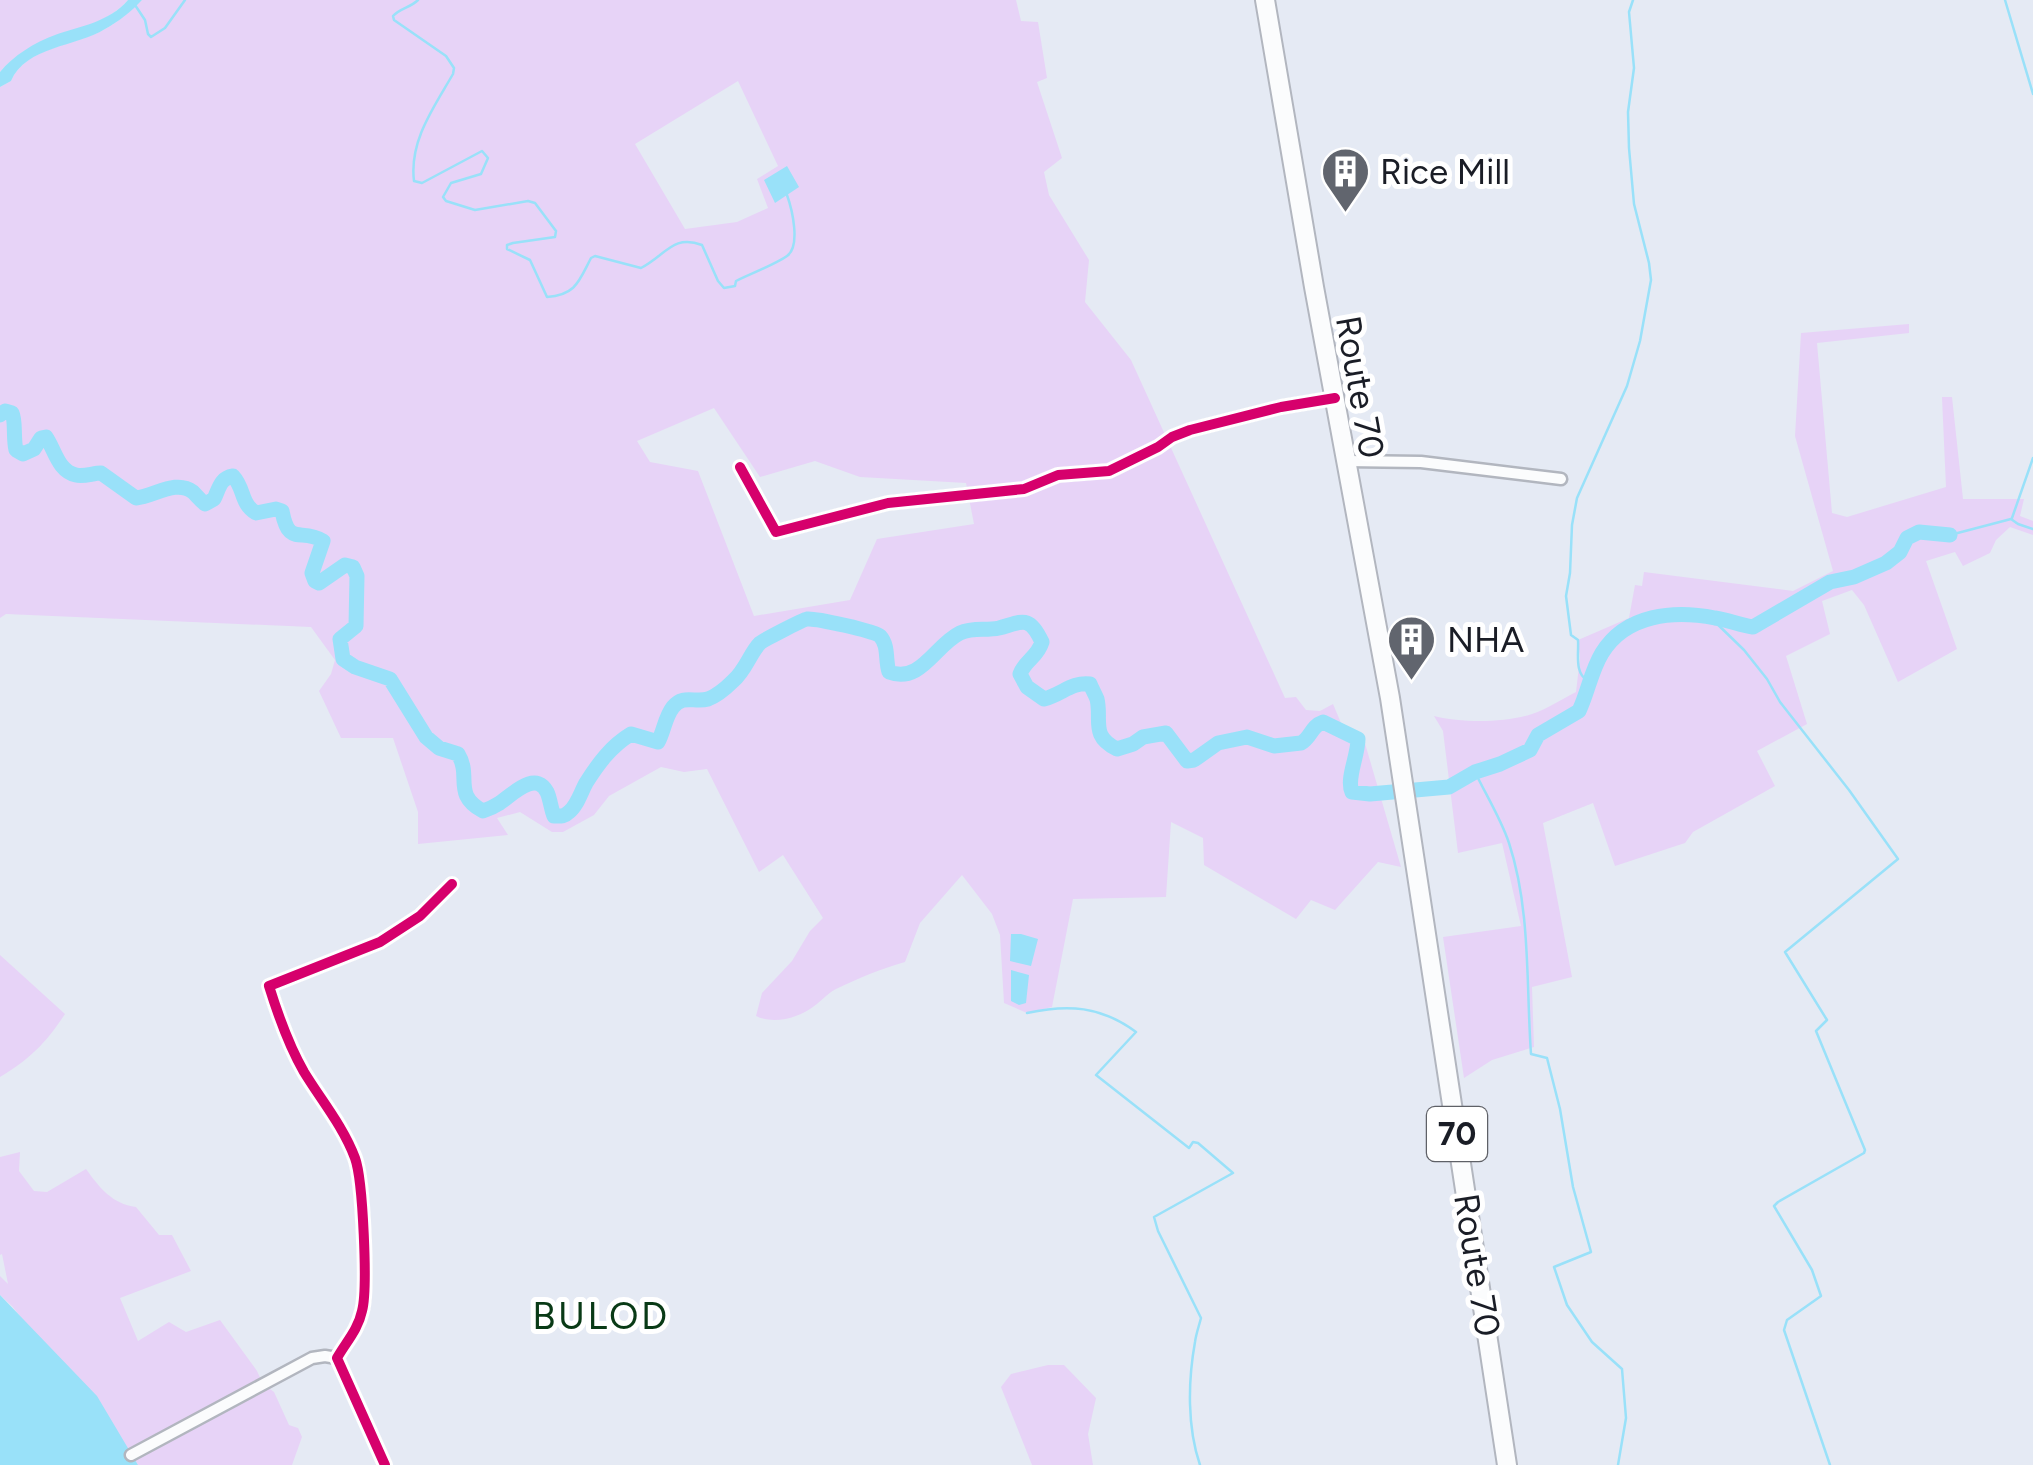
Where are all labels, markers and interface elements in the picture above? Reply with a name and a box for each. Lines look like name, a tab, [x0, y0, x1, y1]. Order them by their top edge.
building icon: Rice Mill	[1319, 146, 1371, 214]
place label: Rice Mill	[1380, 151, 1510, 193]
street label: Route 70	[1327, 313, 1393, 461]
building icon: NHA	[1386, 614, 1438, 682]
place label: NHA	[1447, 619, 1524, 661]
road number: 70	[1427, 1107, 1487, 1161]
street label: Route 70	[1445, 1191, 1509, 1339]
district label: BULOD	[532, 1293, 670, 1339]

